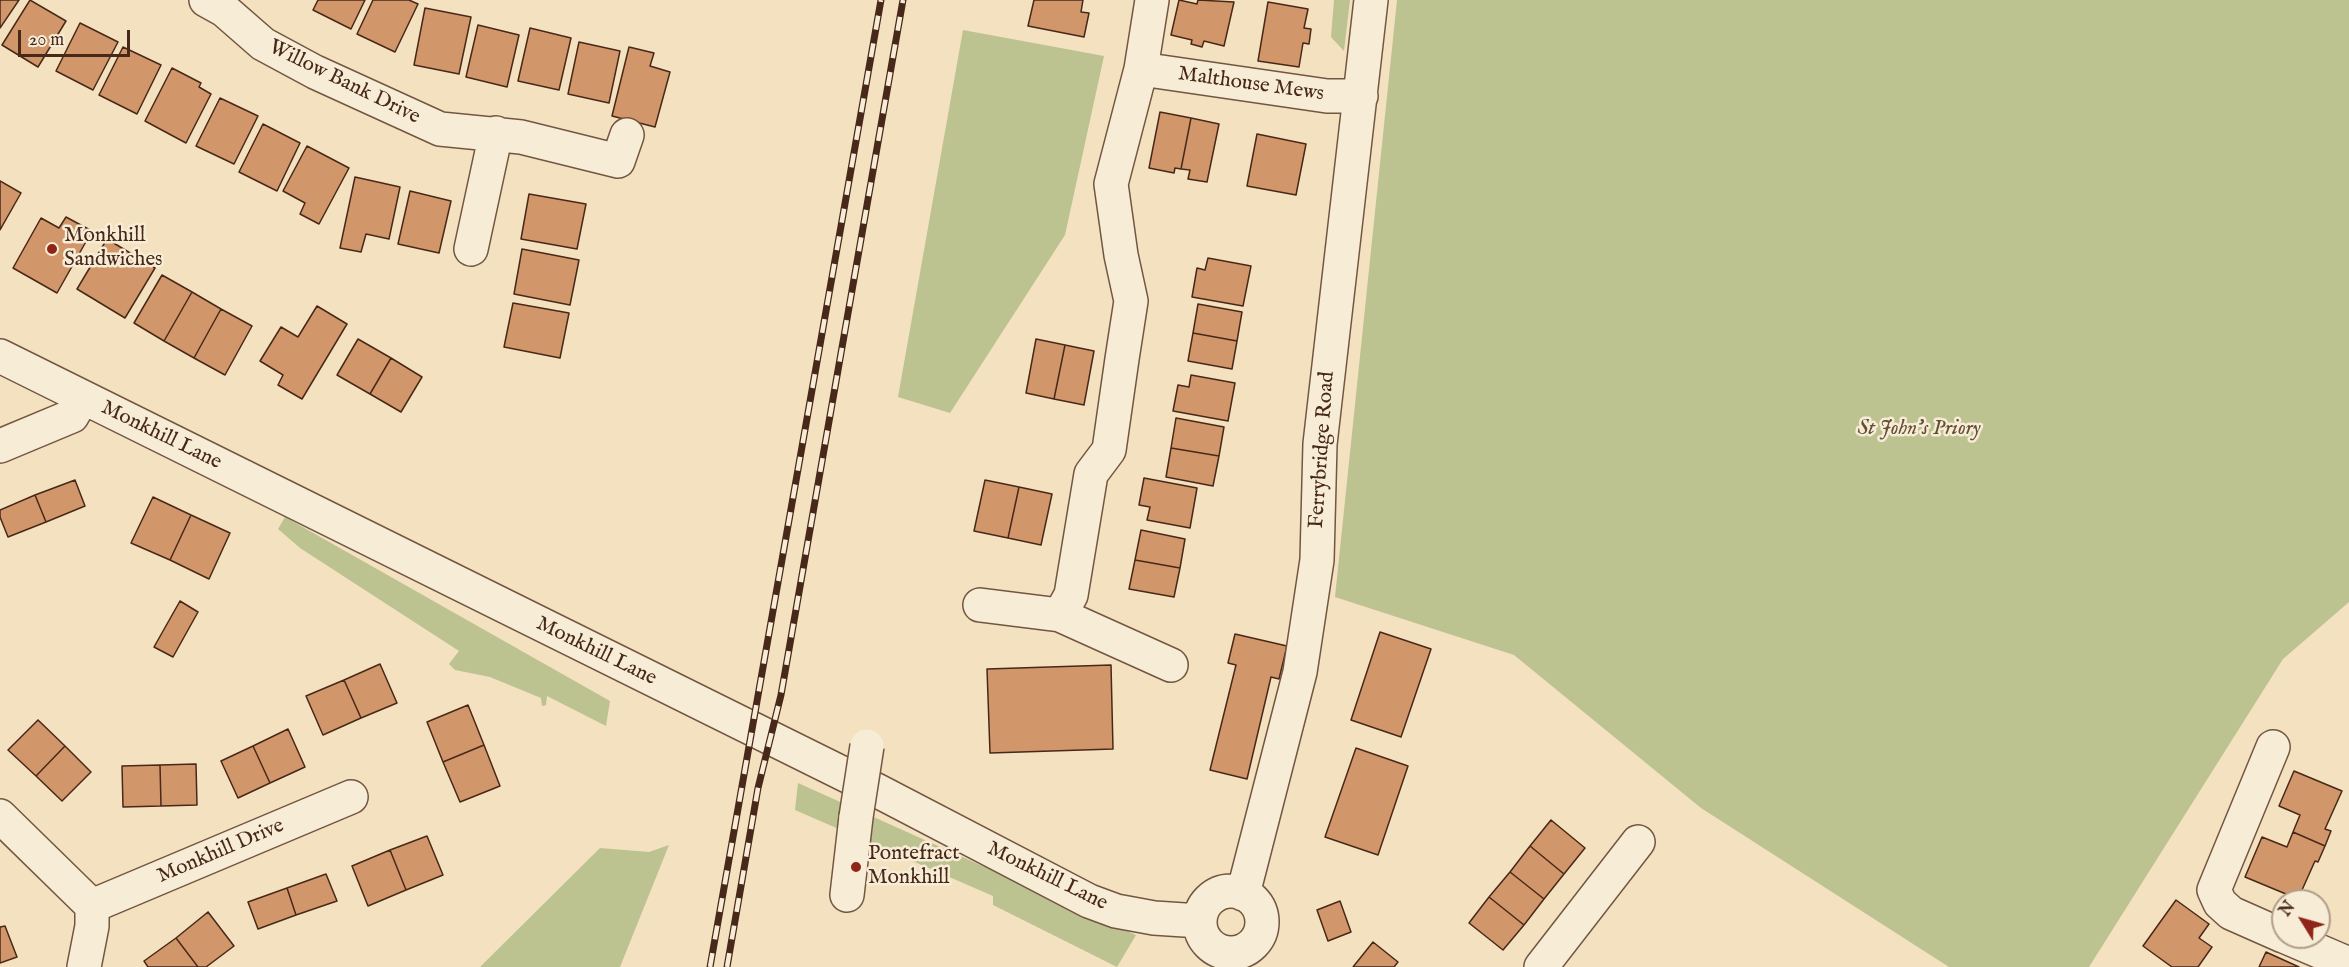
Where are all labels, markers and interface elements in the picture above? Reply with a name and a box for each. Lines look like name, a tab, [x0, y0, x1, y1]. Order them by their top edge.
scale bar	[21, 18, 134, 56]
text: 20 m	[29, 29, 64, 52]
street label: Willow Bank Drive	[264, 35, 424, 131]
street label: Malthouse Mews	[1176, 62, 1326, 108]
place label: Monkhill Sandwiches	[64, 224, 162, 274]
marker: Monkhill Sandwiches	[45, 242, 59, 256]
street label: Ferrybridge Road	[1305, 371, 1341, 529]
street label: Monkhill Lane	[97, 396, 225, 476]
park label: St John's Priory	[1857, 417, 1981, 443]
street label: Monkhill Lane	[532, 612, 660, 692]
street label: Monkhill Drive	[154, 814, 288, 890]
street label: Monkhill Lane	[983, 837, 1111, 917]
place label: Pontefract Monkhill	[868, 842, 960, 892]
marker: Pontefract Monkhill	[849, 860, 863, 874]
north arrow	[2271, 889, 2331, 949]
text: N	[2276, 898, 2300, 921]

